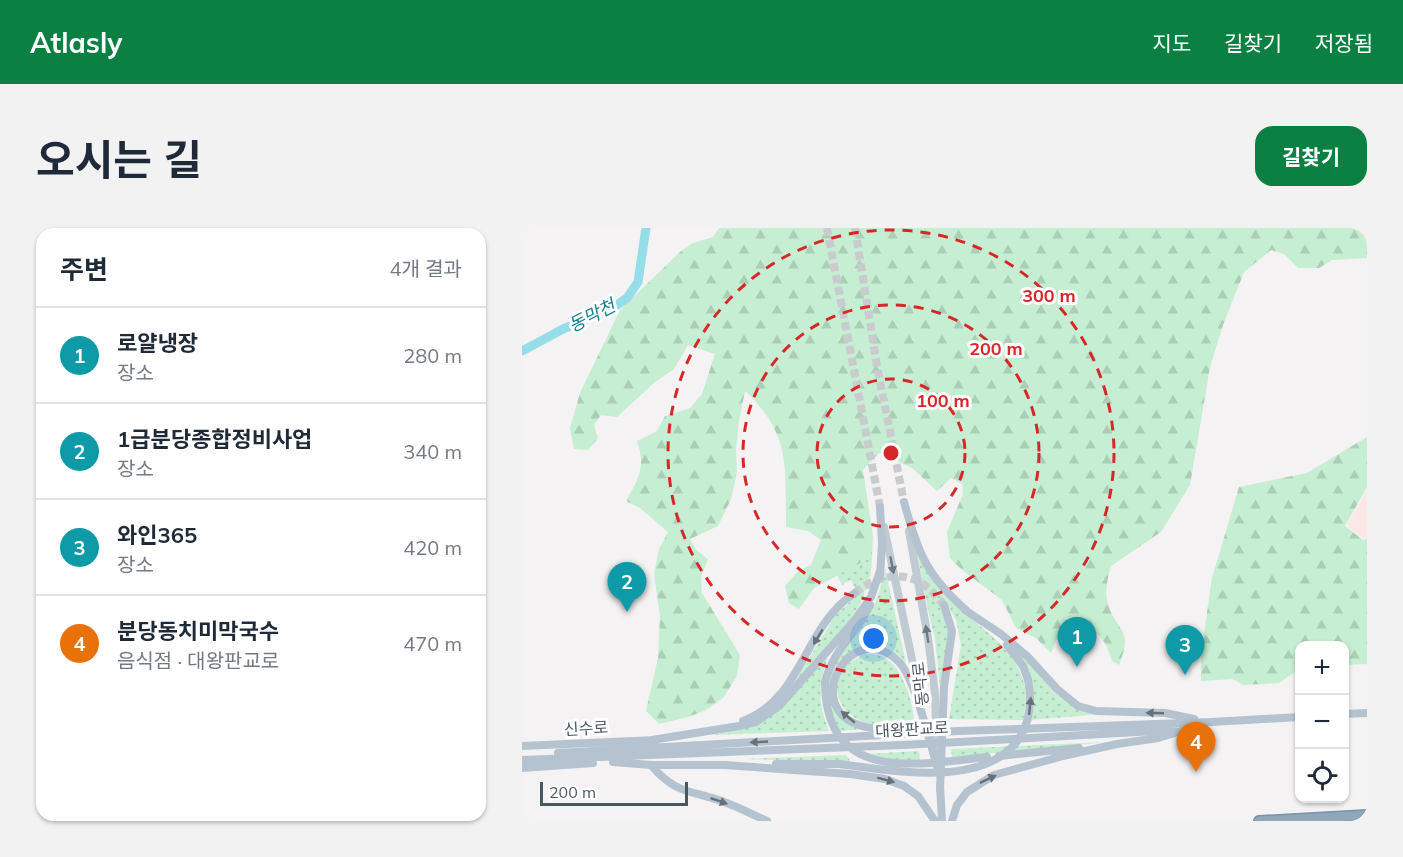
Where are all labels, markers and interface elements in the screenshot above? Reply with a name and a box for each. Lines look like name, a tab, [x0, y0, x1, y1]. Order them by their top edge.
text: Atlasly	[30, 25, 122, 60]
text: 지도	[1152, 30, 1191, 56]
text: 길찾기	[1224, 30, 1282, 56]
text: 저장됨	[1315, 30, 1373, 56]
button: 길찾기	[1255, 126, 1367, 186]
text: 오시는 길	[36, 133, 202, 186]
text: 주변	[60, 253, 108, 286]
text: 4개 결과	[390, 256, 462, 281]
text: 300 m	[1022, 284, 1076, 307]
water label: 동막천	[564, 293, 621, 337]
text: 로얄냉장	[117, 329, 198, 357]
text: 200 m	[969, 337, 1023, 360]
text: 1	[74, 343, 86, 368]
text: 280 m	[403, 343, 462, 368]
text: 장소	[117, 360, 154, 385]
text: 100 m	[916, 389, 970, 412]
text: 1급분당종합정비사업	[117, 425, 312, 453]
text: 2	[74, 439, 86, 464]
text: 340 m	[403, 439, 462, 464]
centre of rings	[881, 443, 901, 463]
text: 장소	[117, 456, 154, 481]
text: 와인365	[117, 521, 197, 549]
text: 3	[74, 535, 86, 560]
text: 420 m	[403, 535, 462, 560]
text: 장소	[117, 552, 154, 577]
one-way arrow	[888, 556, 897, 575]
pin: 2	[608, 562, 646, 612]
text: 분당동치미막국수	[117, 617, 279, 645]
pin: 1	[1058, 618, 1096, 667]
your location	[859, 624, 888, 653]
one-way arrow	[923, 625, 932, 644]
pin: 3	[1166, 626, 1204, 675]
one-way arrow	[812, 629, 823, 645]
text: 4	[74, 631, 86, 656]
text: 470 m	[403, 631, 462, 656]
map controls	[1295, 641, 1349, 803]
button: +	[1295, 641, 1349, 695]
text: 음식점 · 대왕판교로	[117, 648, 279, 673]
street label: 동막로	[908, 661, 932, 707]
button: −	[1295, 695, 1349, 749]
one-way arrow	[1025, 696, 1035, 715]
one-way arrow	[1145, 708, 1164, 717]
one-way arrow	[840, 710, 856, 723]
street label: 신수로	[563, 717, 609, 739]
street label: 대왕판교로	[875, 717, 950, 741]
pin: 4	[1176, 722, 1216, 772]
one-way arrow	[749, 738, 768, 747]
button: locate	[1295, 749, 1349, 803]
one-way arrow	[980, 774, 997, 783]
one-way arrow	[877, 776, 895, 785]
scale bar	[540, 779, 688, 806]
text: 200 m	[549, 782, 596, 802]
one-way arrow	[710, 796, 728, 806]

